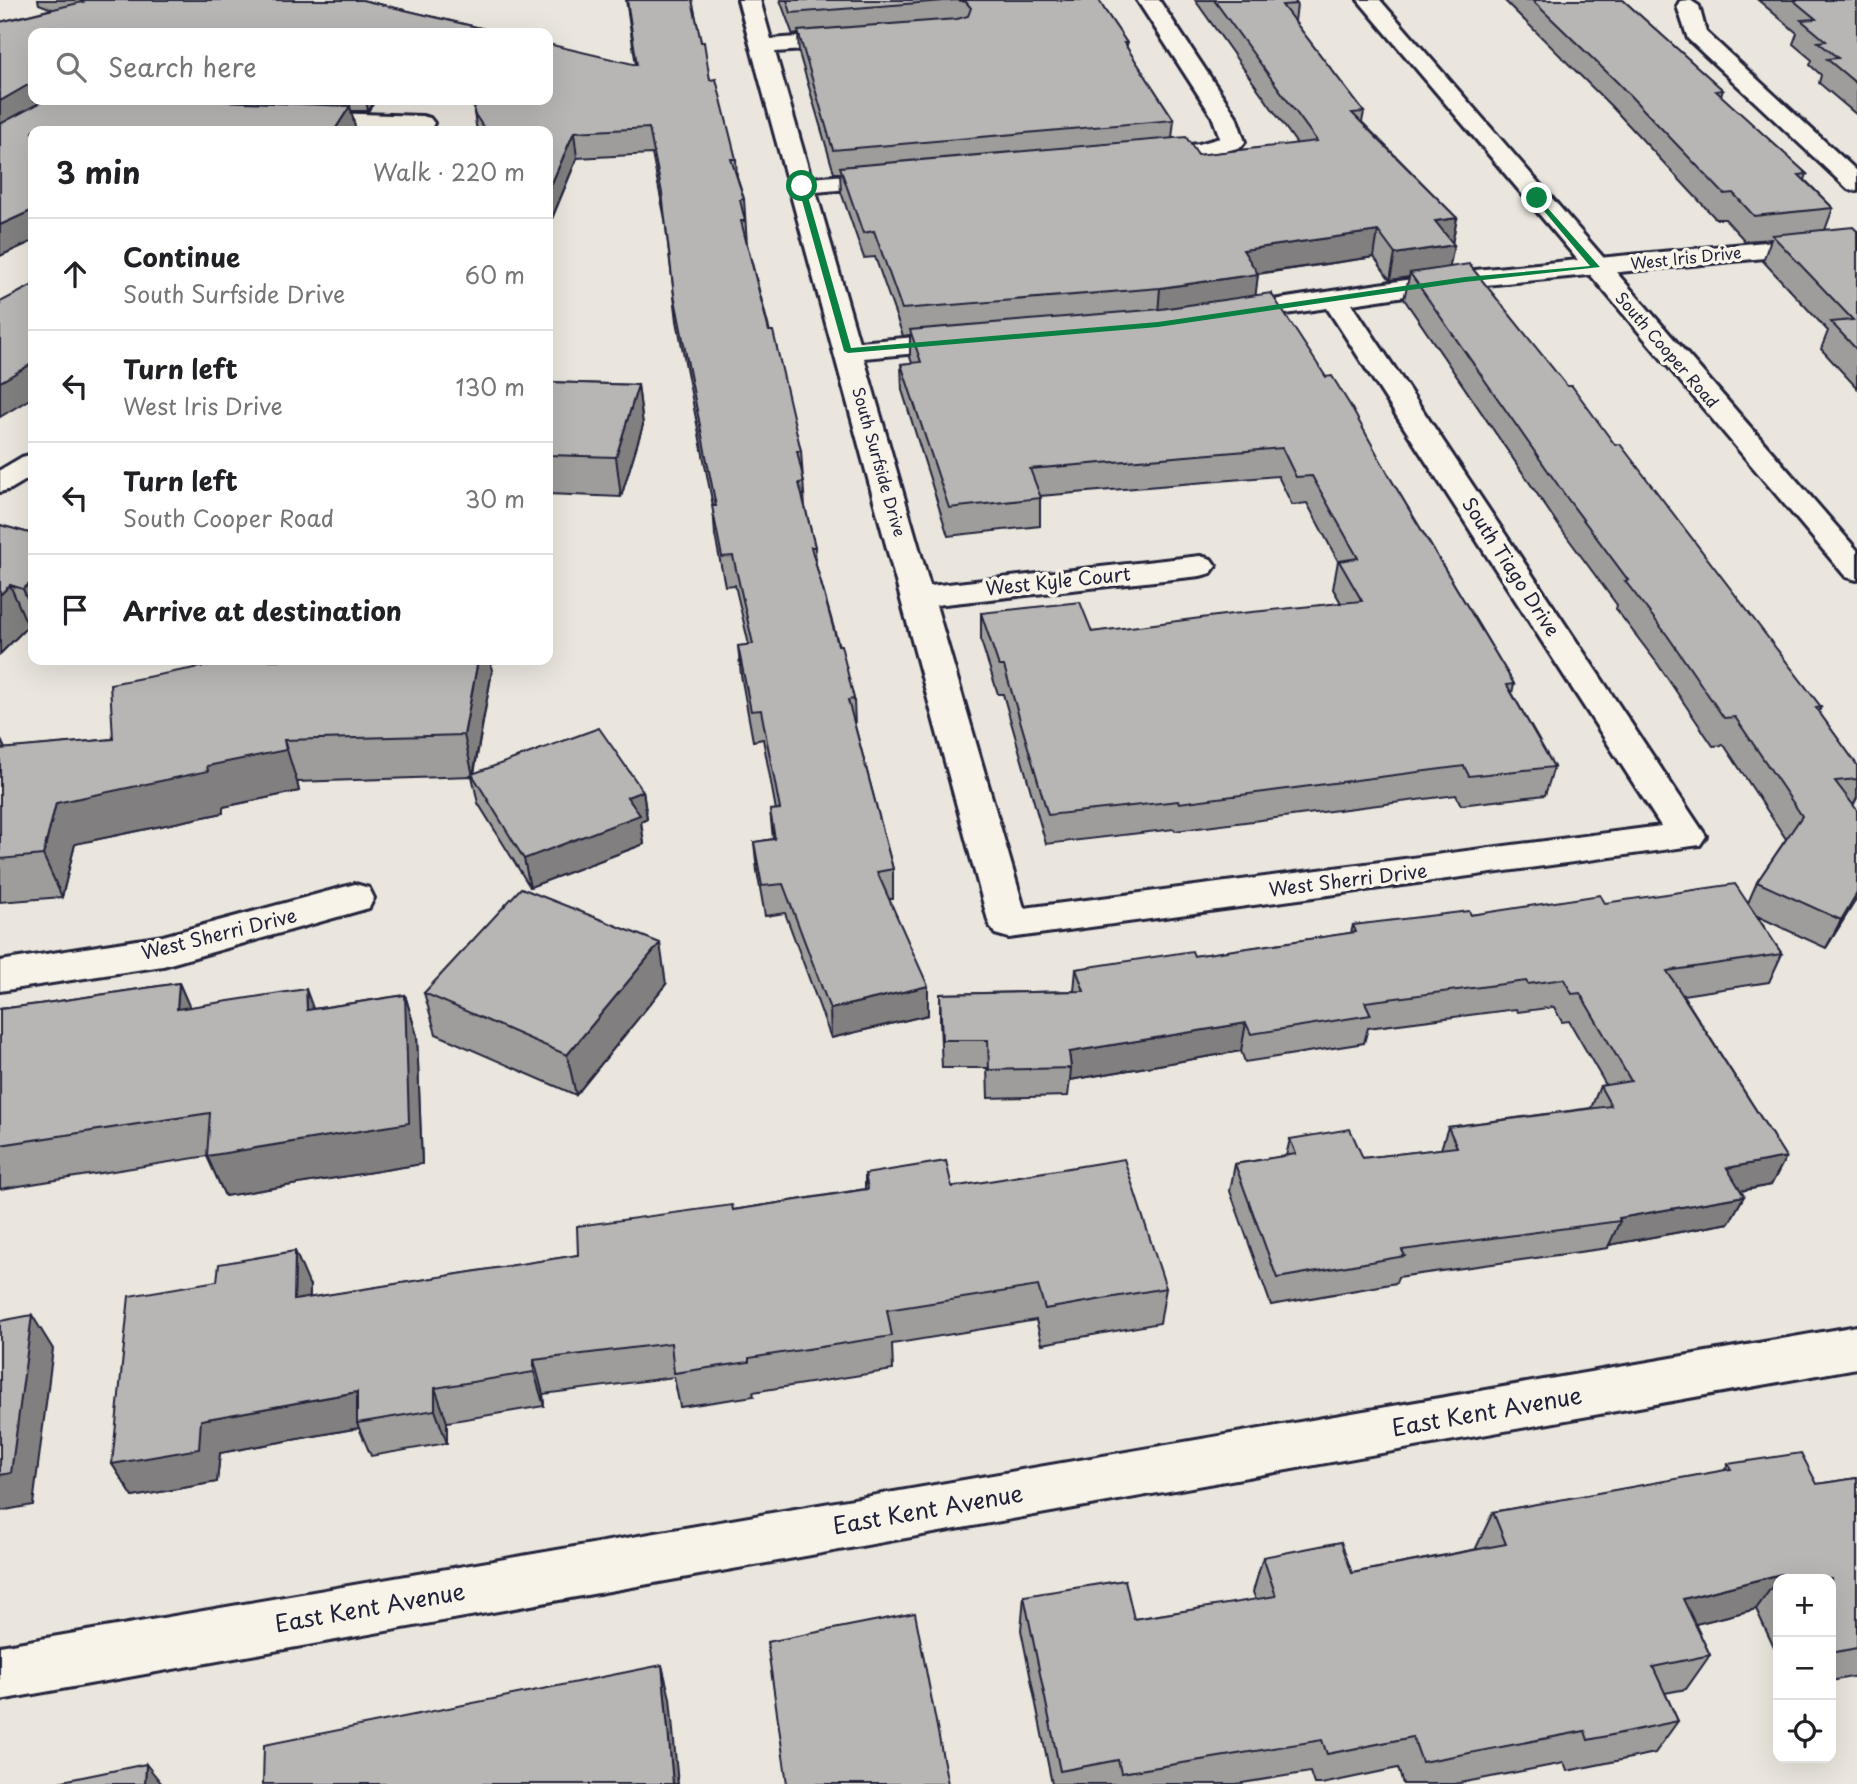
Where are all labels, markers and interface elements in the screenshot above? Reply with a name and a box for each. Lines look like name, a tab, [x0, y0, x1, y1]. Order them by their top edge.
search box	[28, 28, 553, 105]
text: Search here	[108, 47, 257, 86]
icon: search	[52, 48, 90, 86]
text: 3 min	[56, 149, 141, 194]
text: Walk · 220 m	[373, 154, 525, 189]
route start	[786, 170, 817, 201]
route end	[1521, 182, 1552, 213]
text: Continue	[123, 237, 240, 276]
street label: West Iris Drive	[1629, 239, 1742, 275]
icon: ahead	[56, 255, 94, 293]
text: 60 m	[465, 257, 525, 292]
text: South Surfside Drive	[123, 276, 345, 311]
street label: South Cooper Road	[1610, 286, 1725, 413]
text: Turn left	[123, 349, 238, 388]
icon: left	[56, 367, 94, 405]
text: 130 m	[455, 369, 525, 404]
street label: South Surfside Drive	[847, 384, 913, 539]
text: West Iris Drive	[123, 388, 283, 423]
text: Turn left	[123, 461, 238, 500]
icon: left	[56, 479, 94, 517]
text: 30 m	[464, 481, 525, 516]
street label: South Tiago Drive	[1456, 491, 1567, 642]
text: South Cooper Road	[123, 500, 334, 535]
street label: West Kyle Court	[984, 558, 1132, 602]
icon: arrive	[56, 591, 94, 629]
text: Arrive at destination	[123, 591, 402, 630]
street label: West Sherri Drive	[1267, 855, 1429, 903]
street label: West Sherri Drive	[138, 900, 299, 966]
street label: East Kent Avenue	[1389, 1377, 1585, 1444]
street label: East Kent Avenue	[830, 1475, 1026, 1542]
street label: East Kent Avenue	[272, 1573, 468, 1640]
map controls	[1773, 1574, 1836, 1763]
button: +	[1773, 1574, 1836, 1637]
button: −	[1773, 1637, 1836, 1700]
button: locate	[1773, 1700, 1836, 1763]

